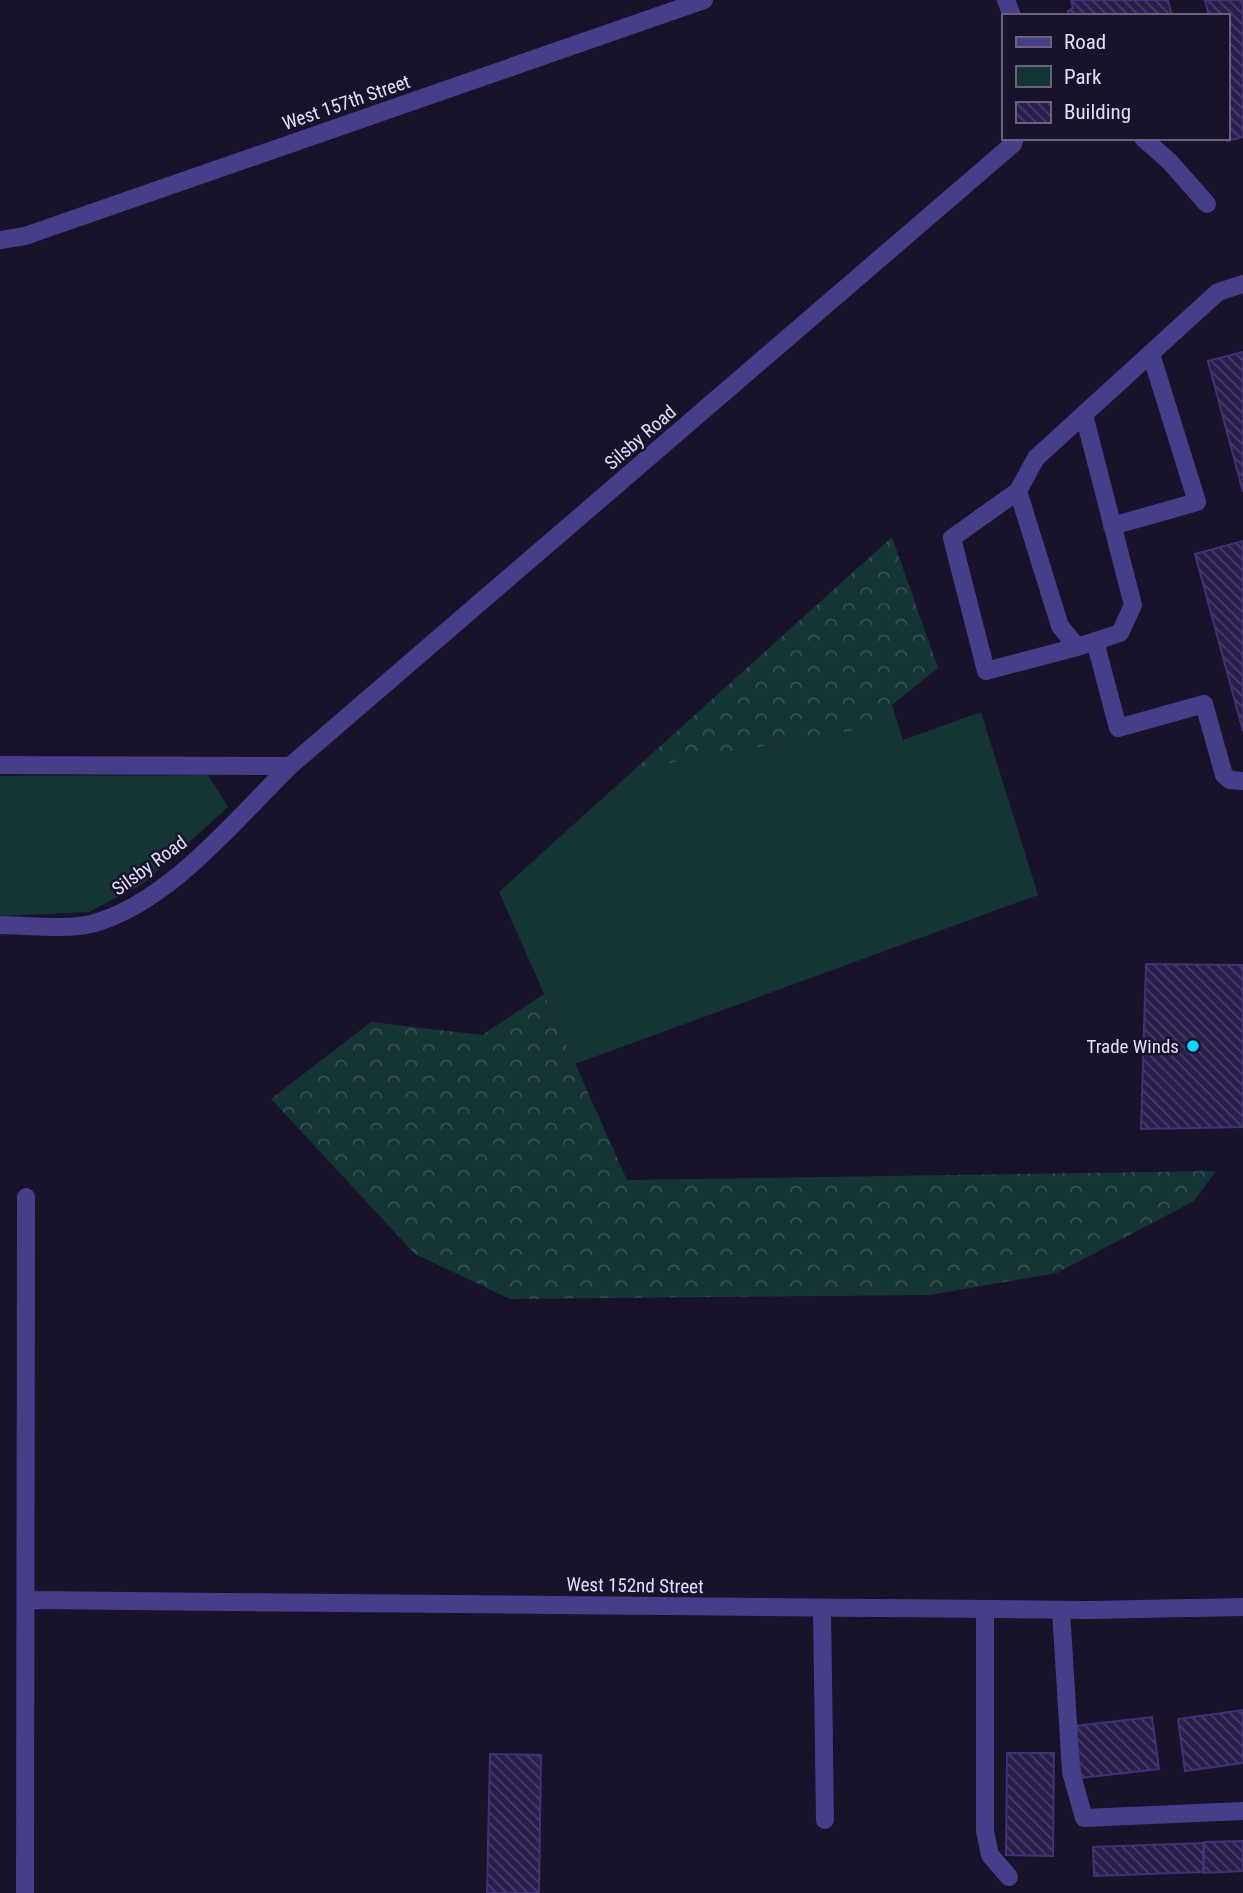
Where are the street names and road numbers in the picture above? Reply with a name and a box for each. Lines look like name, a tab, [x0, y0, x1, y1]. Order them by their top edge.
street label: West 157th Street	[279, 70, 413, 135]
street label: Silsby Road	[600, 400, 681, 475]
street label: Silsby Road	[107, 831, 191, 900]
street label: West 152nd Street	[566, 1573, 704, 1598]

